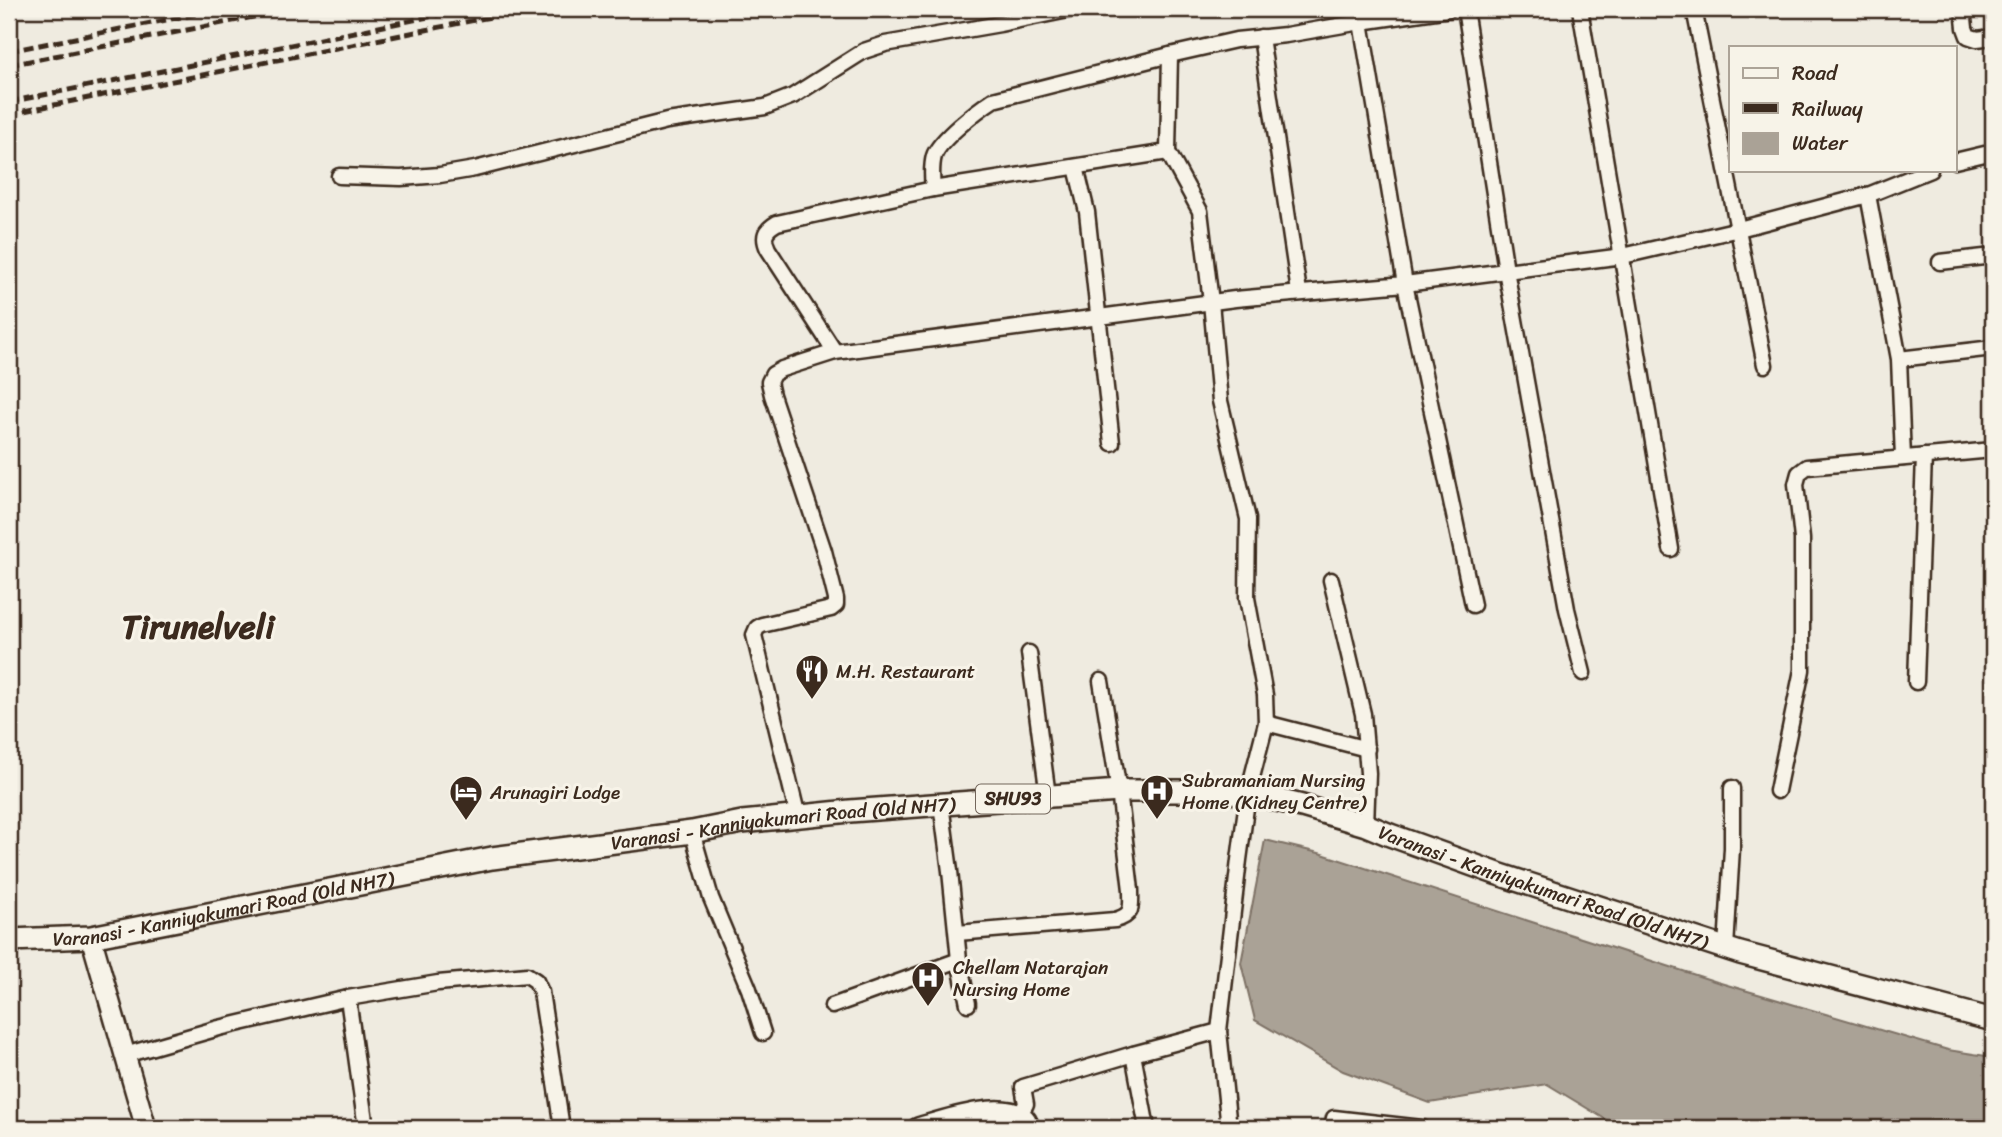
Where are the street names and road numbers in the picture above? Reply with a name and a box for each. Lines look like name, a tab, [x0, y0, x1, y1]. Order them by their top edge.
road number: SHU93	[976, 784, 1050, 814]
street label: Varanasi - Kanniyakumari Road (Old NH7)	[609, 787, 957, 859]
street label: Varanasi - Kanniyakumari Road (Old NH7)	[1373, 816, 1714, 959]
street label: Varanasi - Kanniyakumari Road (Old NH7)	[52, 861, 398, 955]

